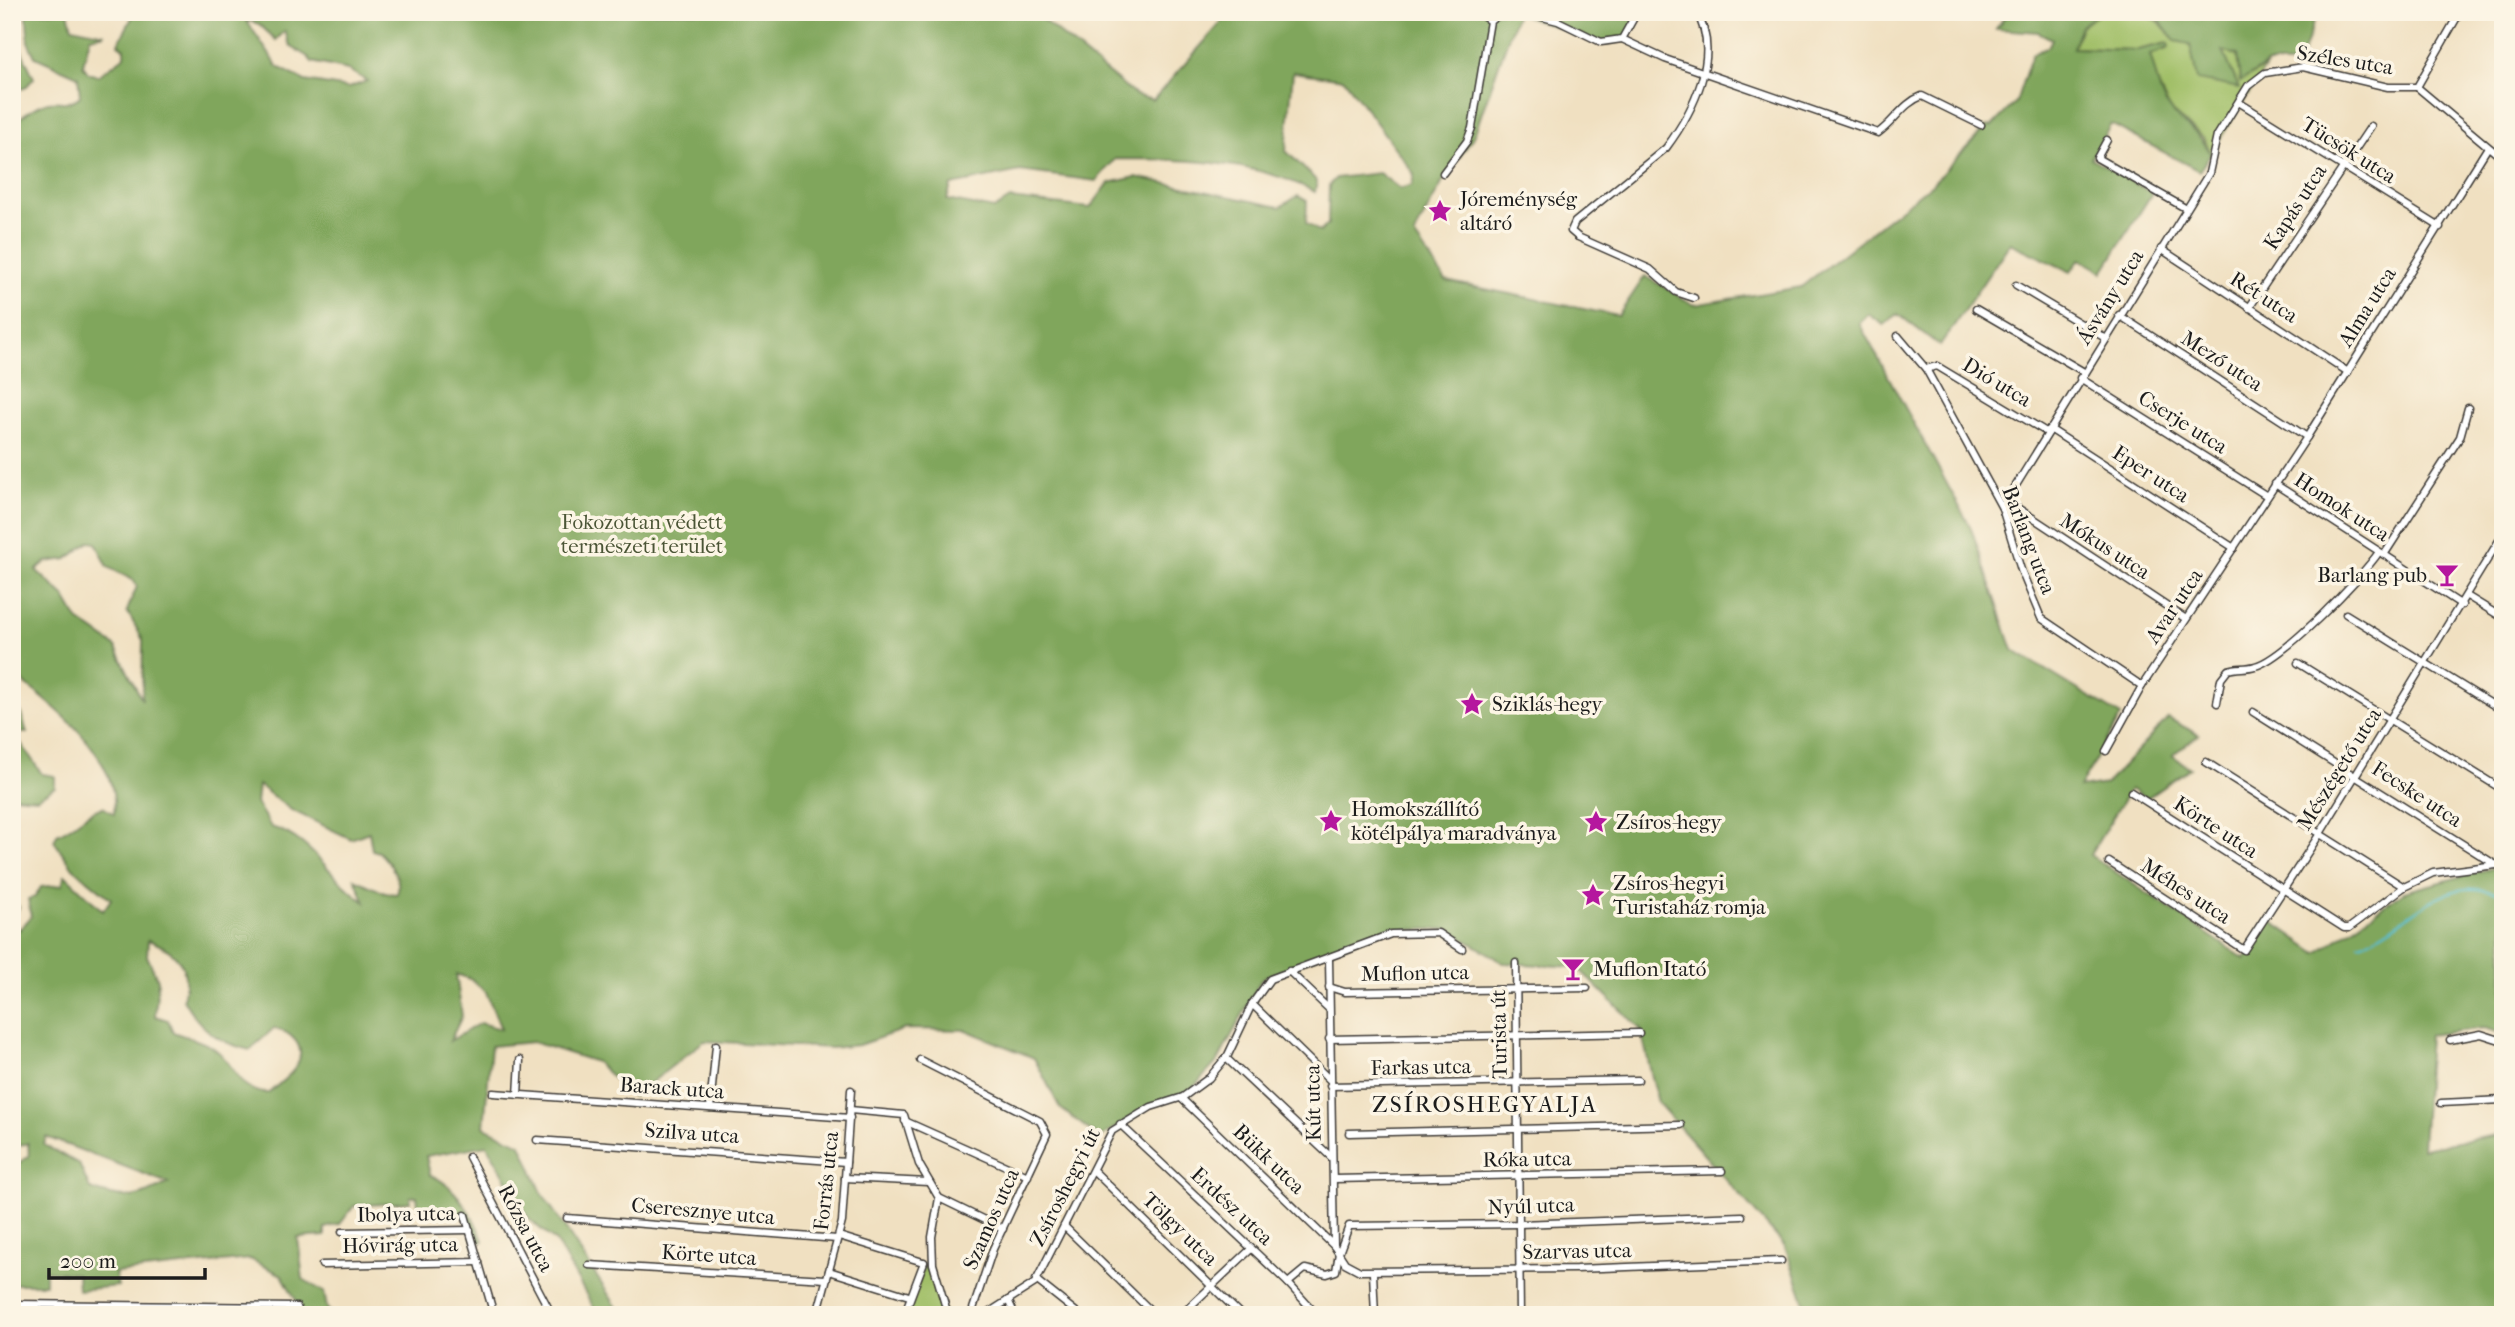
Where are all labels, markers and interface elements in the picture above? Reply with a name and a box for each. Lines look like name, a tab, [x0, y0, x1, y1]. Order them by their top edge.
street label: Széles utca	[2295, 41, 2395, 79]
street label: Tücsök utca	[2297, 112, 2401, 189]
street label: Kapás utca	[2259, 160, 2332, 254]
place label: Jóreménység altáró	[1458, 187, 1578, 235]
place icon: Jóreménység altáró	[1426, 197, 1454, 225]
street label: Ásvány utca	[2071, 245, 2149, 350]
street label: Alma utca	[2333, 262, 2401, 352]
street label: Rét utca	[2226, 266, 2302, 328]
street label: Mező utca	[2177, 326, 2267, 396]
street label: Dió utca	[1958, 352, 2036, 412]
street label: Cserje utca	[2134, 385, 2232, 459]
street label: Eper utca	[2108, 440, 2194, 508]
street label: Homok utca	[2290, 467, 2394, 547]
street label: Barlang utca	[1997, 483, 2061, 598]
street label: Mókus utca	[2055, 508, 2155, 584]
park label: Fokozottan védett természeti terület	[561, 510, 724, 558]
bar icon: Barlang pub	[2433, 561, 2461, 589]
place label: Barlang pub	[2317, 563, 2427, 587]
street label: Avar utca	[2140, 564, 2208, 649]
place icon: Sziklás-hegy	[1458, 690, 1486, 718]
place label: Sziklás-hegy	[1492, 692, 1603, 716]
street label: Mészégető utca	[2292, 703, 2386, 834]
street label: Fecske utca	[2368, 756, 2467, 832]
street label: Körte utca	[2170, 791, 2263, 863]
place label: Homokszállító kötélpálya maradványa	[1351, 797, 1557, 845]
place icon: Homokszállító kötélpálya maradványa	[1317, 807, 1345, 835]
place icon: Zsíros-hegy	[1582, 808, 1610, 836]
place label: Zsíros-hegy	[1616, 810, 1722, 834]
street label: Méhes utca	[2137, 853, 2235, 929]
place label: Zsíros-hegyi Turistaház romja	[1613, 871, 1766, 919]
place icon: Zsíros-hegyi Turistaház romja	[1579, 881, 1607, 909]
bar icon: Muflon Itató	[1559, 955, 1587, 983]
place label: Muflon Itató	[1593, 957, 1706, 981]
street label: Muflon utca	[1361, 960, 1470, 986]
street label: Turista út	[1486, 989, 1512, 1079]
street label: Farkas utca	[1370, 1054, 1472, 1080]
street label: Kút utca	[1300, 1064, 1326, 1142]
street label: Barack utca	[619, 1072, 725, 1104]
district label: ZSÍROSHEGYALJA	[1372, 1091, 1598, 1118]
street label: Szilva utca	[644, 1118, 740, 1148]
street label: Bükk utca	[1228, 1119, 1310, 1199]
street label: Zsíroshegyi út	[1025, 1123, 1105, 1250]
street label: Forrás utca	[809, 1130, 843, 1232]
street label: Róka utca	[1482, 1146, 1572, 1172]
street label: Erdész utca	[1186, 1162, 1278, 1250]
street label: Szamos utca	[958, 1164, 1024, 1273]
street label: Rózsa utca	[493, 1180, 559, 1276]
street label: Tölgy utca	[1137, 1187, 1223, 1271]
street label: Nyúl utca	[1487, 1192, 1575, 1220]
street label: Cseresznye utca	[630, 1193, 776, 1229]
street label: Ibolya utca	[357, 1201, 456, 1227]
street label: Hóvirág utca	[342, 1232, 458, 1258]
scale bar	[49, 1236, 205, 1280]
street label: Szarvas utca	[1522, 1238, 1632, 1264]
street label: Körte utca	[661, 1240, 758, 1270]
text: 200 m	[60, 1249, 116, 1273]

